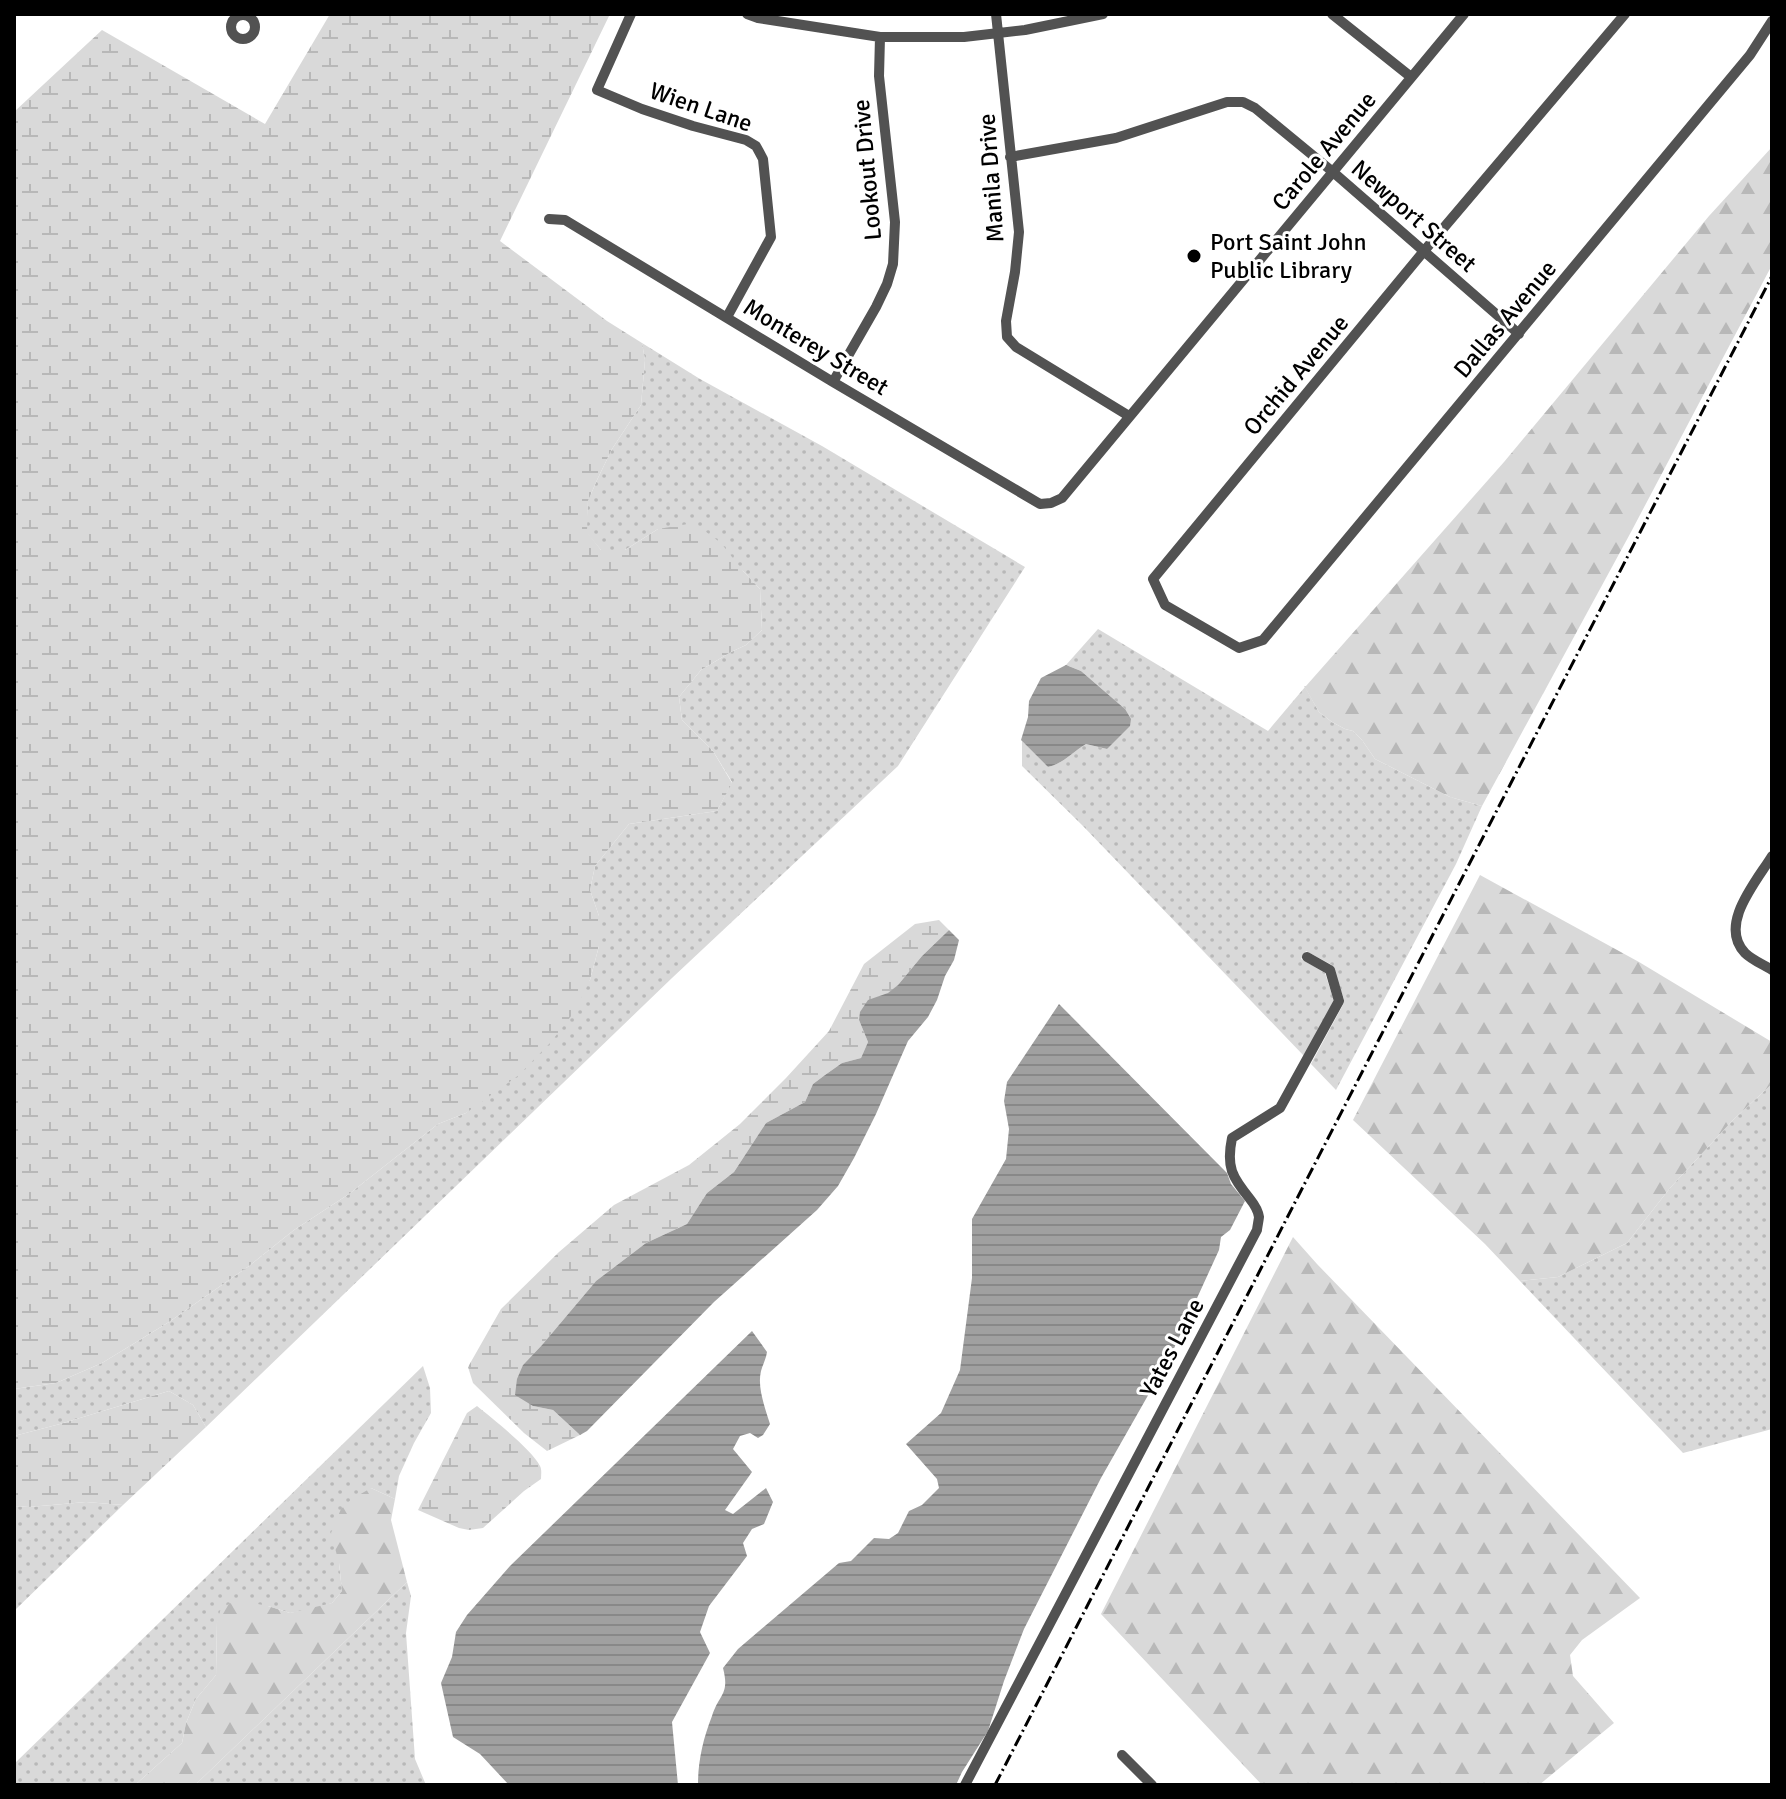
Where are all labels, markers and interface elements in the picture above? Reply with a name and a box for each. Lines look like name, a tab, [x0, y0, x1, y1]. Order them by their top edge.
street label: Wien Lane	[646, 75, 756, 139]
street label: Carole Avenue	[1265, 85, 1383, 217]
street label: Lookout Drive	[846, 98, 888, 242]
street label: Manila Drive	[972, 112, 1010, 244]
street label: Newport Street	[1345, 153, 1483, 279]
place label: Port Saint John Public Library	[1210, 227, 1367, 285]
marker: Port Saint John Public Library	[1185, 247, 1203, 265]
street label: Dallas Avenue	[1447, 254, 1563, 384]
street label: Monterey Street	[738, 292, 894, 402]
street label: Orchid Avenue	[1237, 309, 1355, 441]
street label: Yates Lane	[1133, 1293, 1211, 1403]

